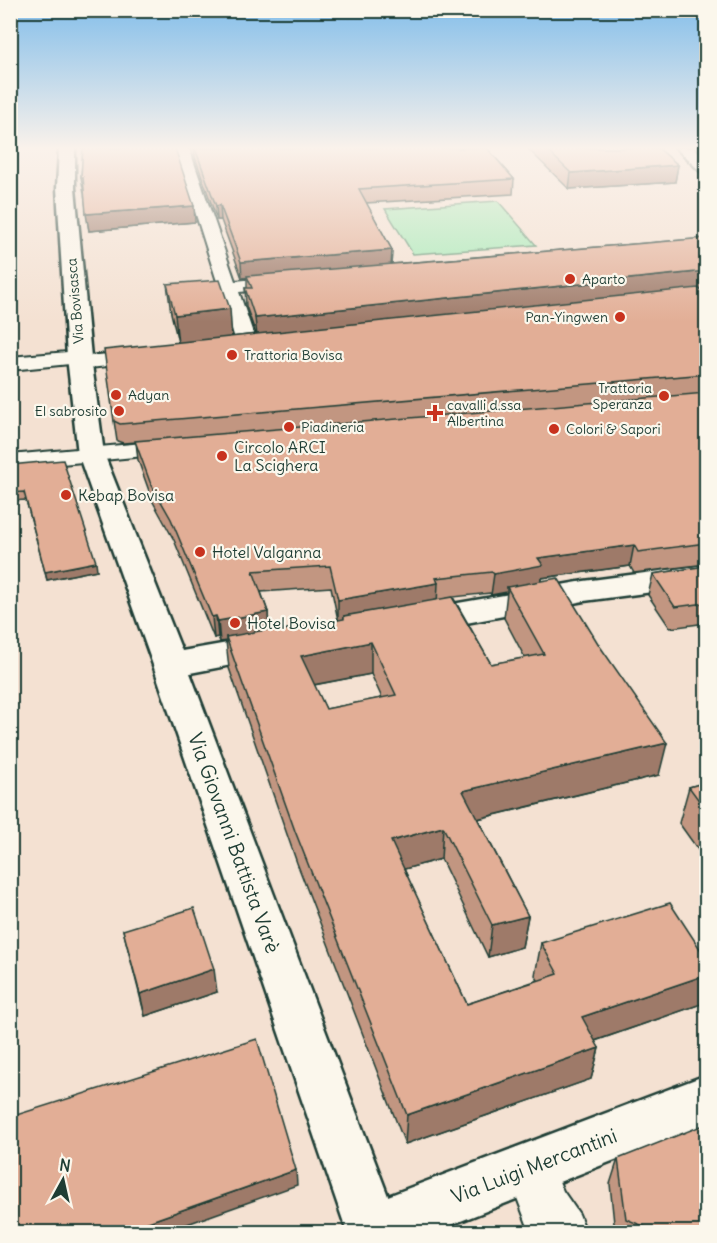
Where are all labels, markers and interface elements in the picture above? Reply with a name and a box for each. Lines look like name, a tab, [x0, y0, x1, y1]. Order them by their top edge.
street label: Via Bovisasca	[62, 257, 88, 345]
place label: Aparto	[582, 270, 625, 288]
marker: Aparto	[563, 272, 577, 286]
place label: Pan-Yingwen	[525, 308, 608, 326]
marker: Pan-Yingwen	[613, 310, 627, 324]
place label: Trattoria Bovisa	[244, 346, 343, 364]
marker: Trattoria Bovisa	[225, 348, 239, 362]
place label: Trattoria Speranza	[592, 379, 652, 413]
place label: Adyan	[128, 386, 169, 404]
marker: Adyan	[109, 388, 123, 402]
marker: Trattoria Speranza	[657, 389, 671, 403]
place label: cavalli d.ssa Albertina	[447, 396, 521, 430]
place label: El sabrosito	[35, 402, 107, 420]
marker: El sabrosito	[112, 404, 126, 418]
marker: cavalli d.ssa Albertina	[428, 406, 442, 420]
place label: Piadineria	[301, 418, 364, 436]
marker: Piadineria	[282, 420, 296, 434]
place label: Colori & Sapori	[566, 420, 661, 438]
marker: Colori & Sapori	[547, 422, 561, 436]
place label: Circolo ARCI La Scighera	[234, 437, 326, 475]
marker: Circolo ARCI La Scighera	[215, 449, 229, 463]
place label: Kebap Bovisa	[78, 485, 174, 505]
marker: Kebap Bovisa	[59, 488, 73, 502]
place label: Hotel Valganna	[212, 542, 321, 562]
marker: Hotel Valganna	[193, 545, 207, 559]
place label: Hotel Bovisa	[247, 613, 336, 633]
marker: Hotel Bovisa	[228, 616, 242, 630]
street label: Via Giovanni Battista Varè	[183, 729, 286, 956]
street label: Via Luigi Mercantini	[447, 1122, 620, 1209]
north arrow	[33, 1150, 93, 1210]
text: N	[58, 1154, 72, 1176]

